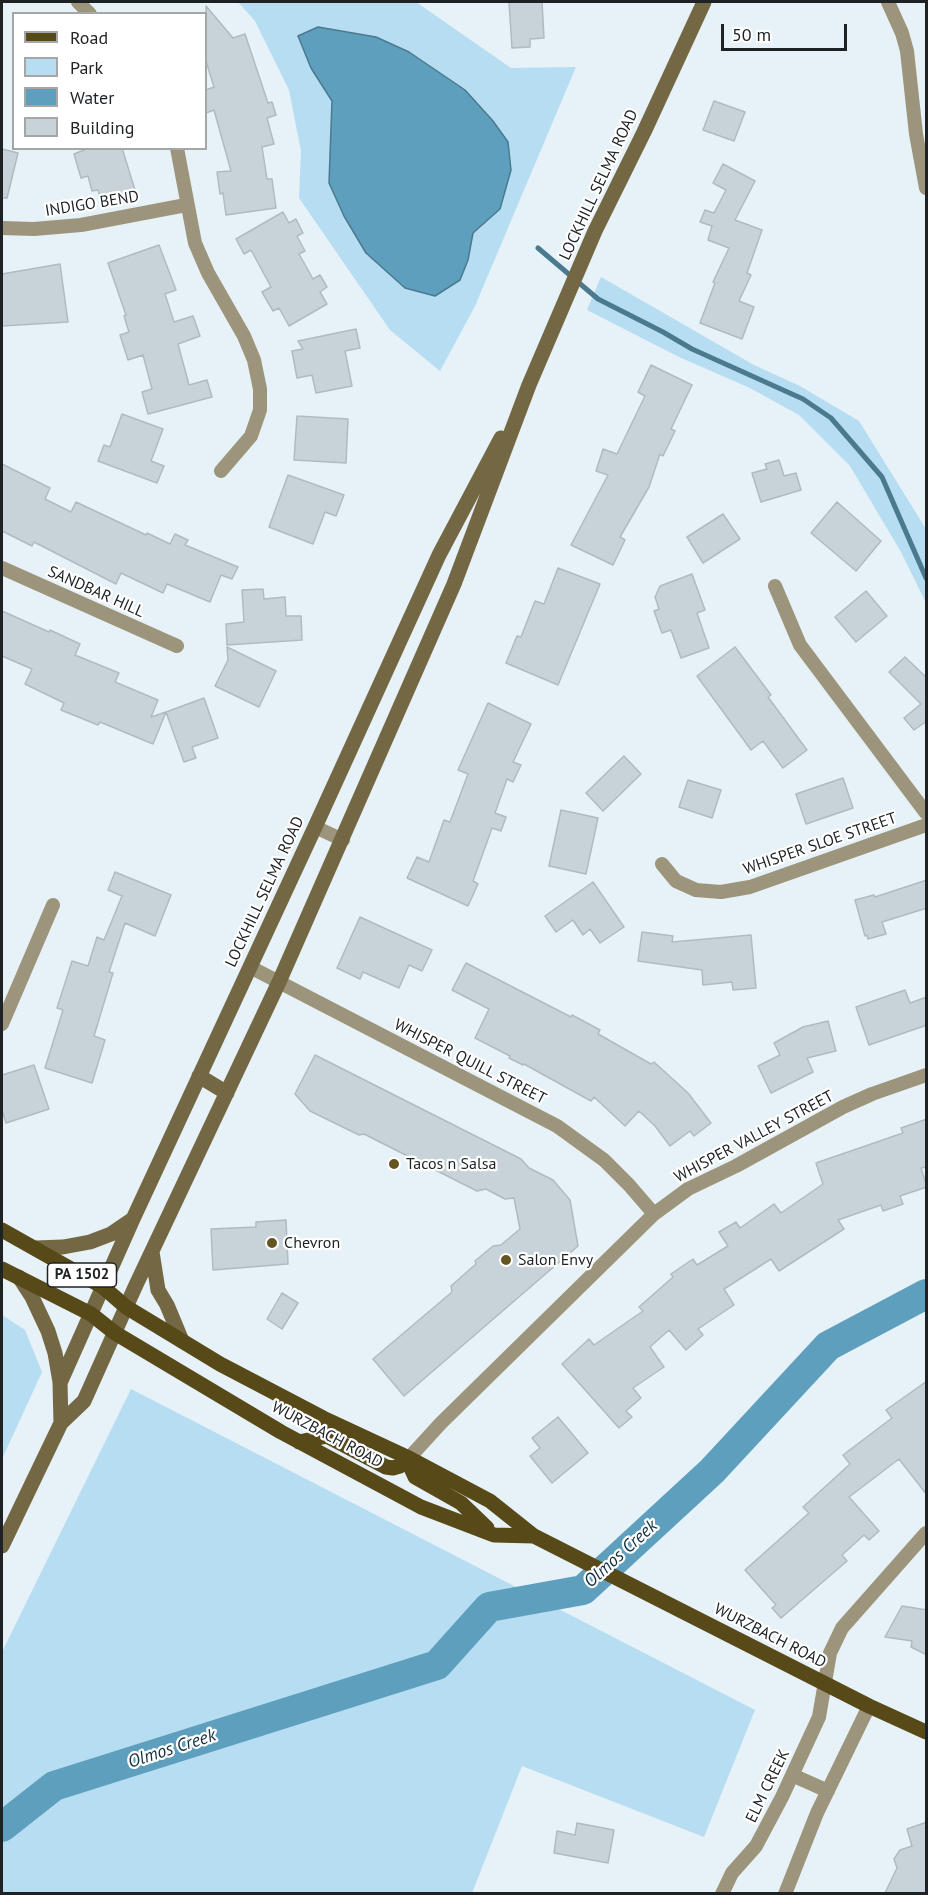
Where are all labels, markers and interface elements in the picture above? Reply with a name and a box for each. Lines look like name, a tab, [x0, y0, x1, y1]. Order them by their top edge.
legend	[12, 12, 207, 150]
scale bar	[724, 12, 850, 50]
text: 50 m	[732, 23, 771, 46]
text: Road	[70, 26, 108, 49]
text: Park	[70, 56, 103, 79]
text: Water	[70, 86, 114, 109]
street label: LOCKHILL SELMA ROAD	[556, 107, 642, 263]
text: Building	[70, 116, 134, 139]
street label: INDIGO BEND	[44, 187, 140, 221]
street label: SANDBAR HILL	[45, 562, 147, 622]
street label: WHISPER SLOE STREET	[741, 809, 899, 879]
street label: LOCKHILL SELMA ROAD	[222, 814, 308, 970]
street label: WHISPER QUILL STREET	[391, 1015, 549, 1109]
street label: WHISPER VALLEY STREET	[671, 1087, 837, 1187]
place label: Tacos n Salsa	[406, 1154, 496, 1174]
marker: Tacos n Salsa	[387, 1157, 401, 1171]
place label: Chevron	[284, 1233, 340, 1253]
marker: Chevron	[265, 1236, 279, 1250]
place label: Salon Envy	[518, 1250, 593, 1270]
marker: Salon Envy	[499, 1253, 513, 1267]
road number: PA 1502	[48, 1263, 116, 1287]
street label: WURZBACH ROAD	[268, 1398, 386, 1472]
water label: Olmos Creek	[580, 1515, 662, 1593]
street label: WURZBACH ROAD	[711, 1599, 829, 1673]
water label: Olmos Creek	[125, 1725, 219, 1773]
street label: ELM CREEK	[742, 1746, 794, 1826]

